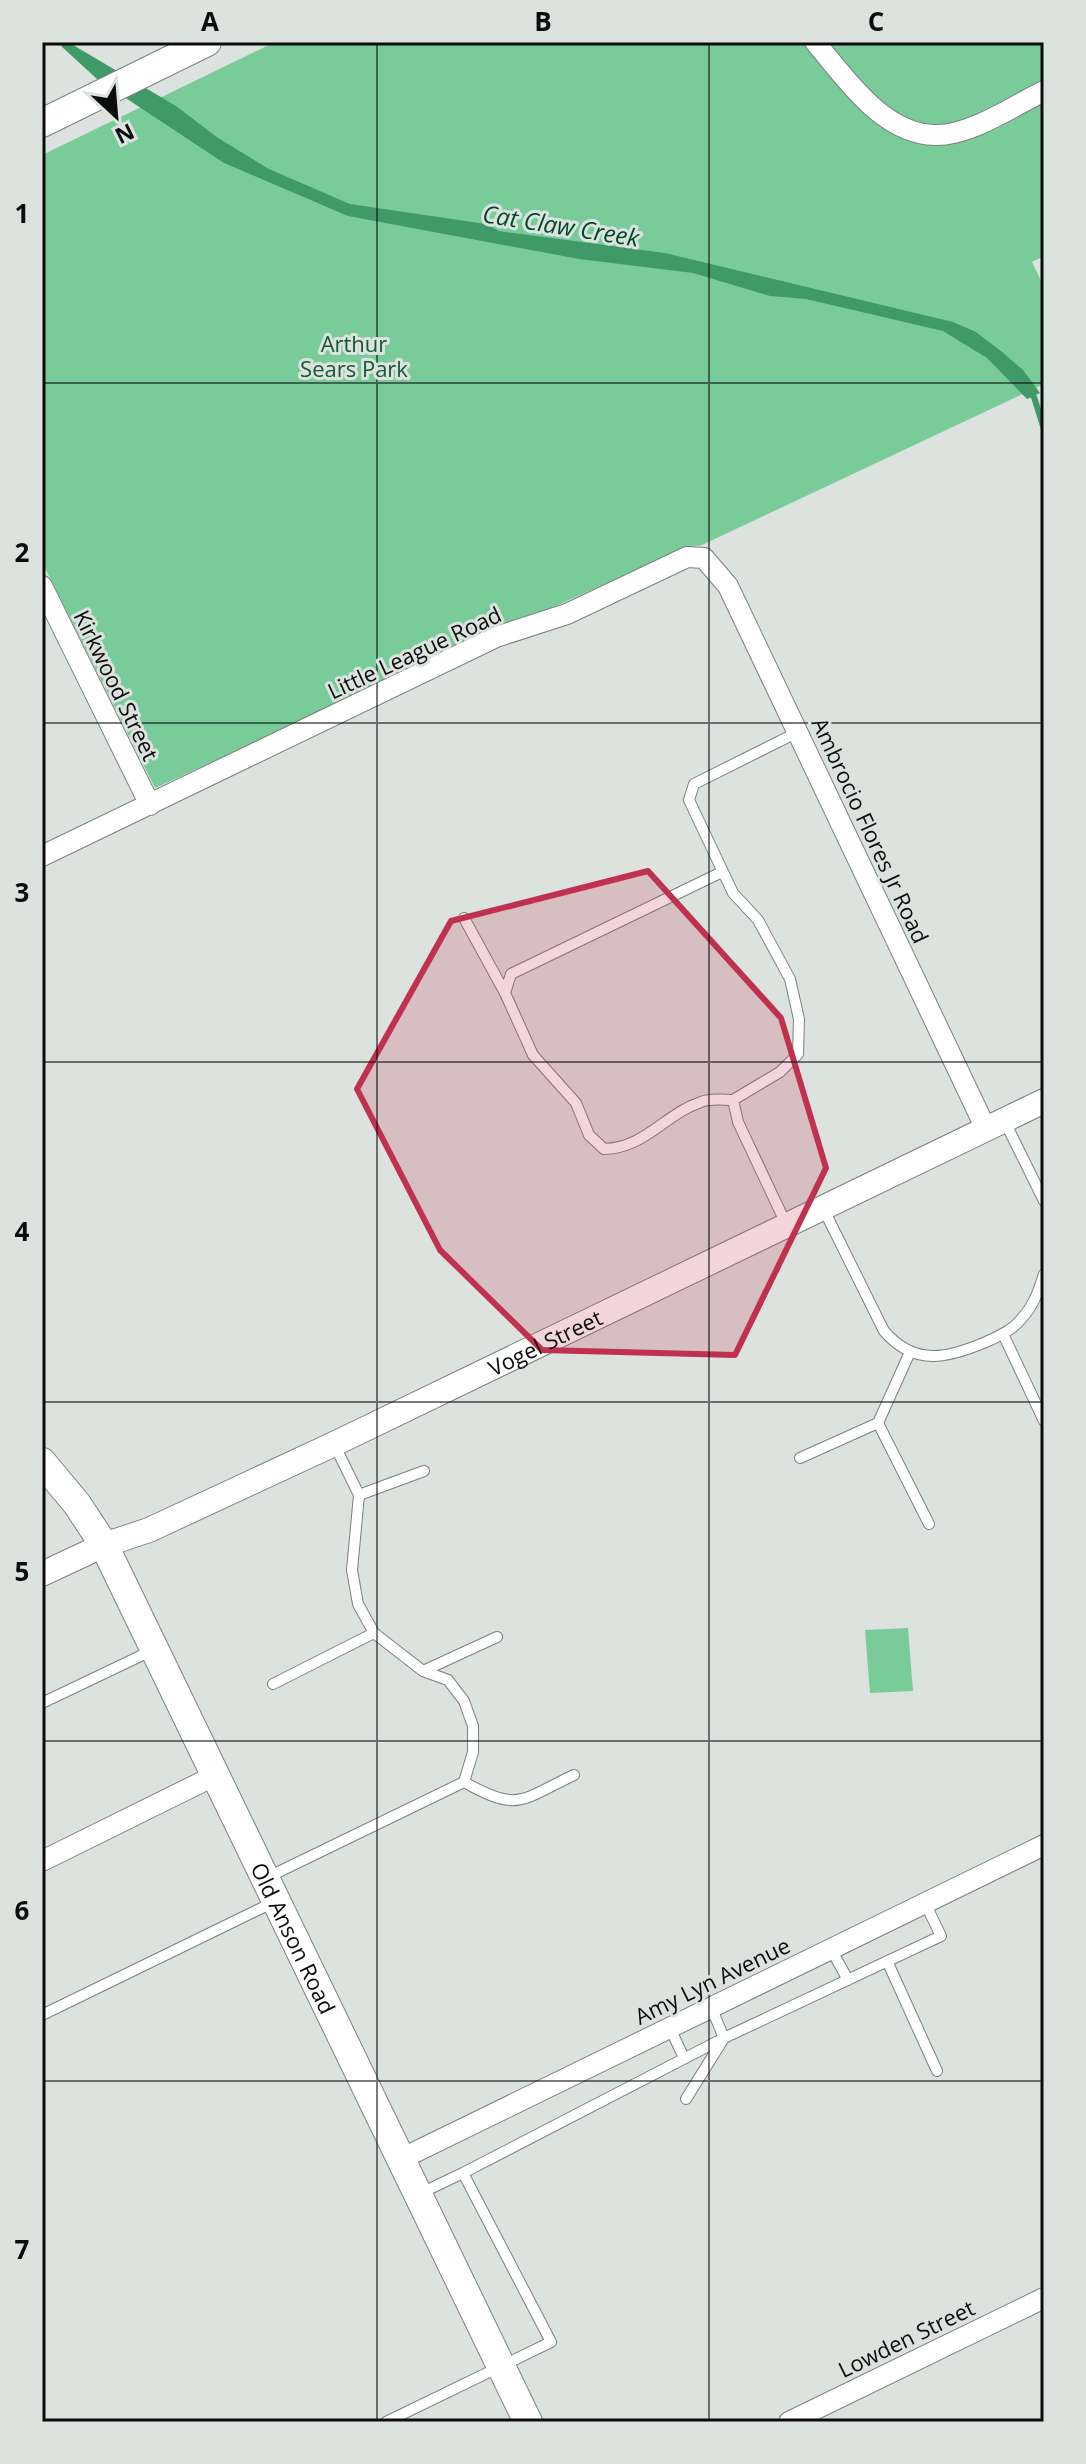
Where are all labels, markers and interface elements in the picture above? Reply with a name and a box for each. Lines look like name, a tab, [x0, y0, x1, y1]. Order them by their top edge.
text: A	[201, 3, 219, 39]
text: B	[534, 3, 552, 39]
text: C	[868, 3, 884, 39]
north arrow	[76, 76, 156, 156]
text: N	[111, 117, 140, 152]
text: 1	[15, 195, 29, 231]
water label: Cat Claw Creek	[480, 196, 643, 254]
park label: Arthur Sears Park	[300, 328, 408, 383]
text: 2	[15, 534, 30, 570]
street label: Little League Road	[322, 599, 506, 705]
street label: Kirkwood Street	[68, 605, 166, 765]
street label: Ambrocio Flores Jr Road	[805, 712, 937, 948]
text: 3	[15, 874, 29, 910]
text: 4	[15, 1213, 30, 1249]
street label: Vogel Street	[483, 1302, 607, 1383]
text: 5	[15, 1553, 29, 1589]
street label: Old Anson Road	[245, 1857, 343, 2018]
text: 6	[15, 1892, 30, 1928]
street label: Amy Lyn Avenue	[629, 1929, 795, 2031]
text: 7	[15, 2231, 30, 2267]
street label: Lowden Street	[833, 2292, 979, 2384]

